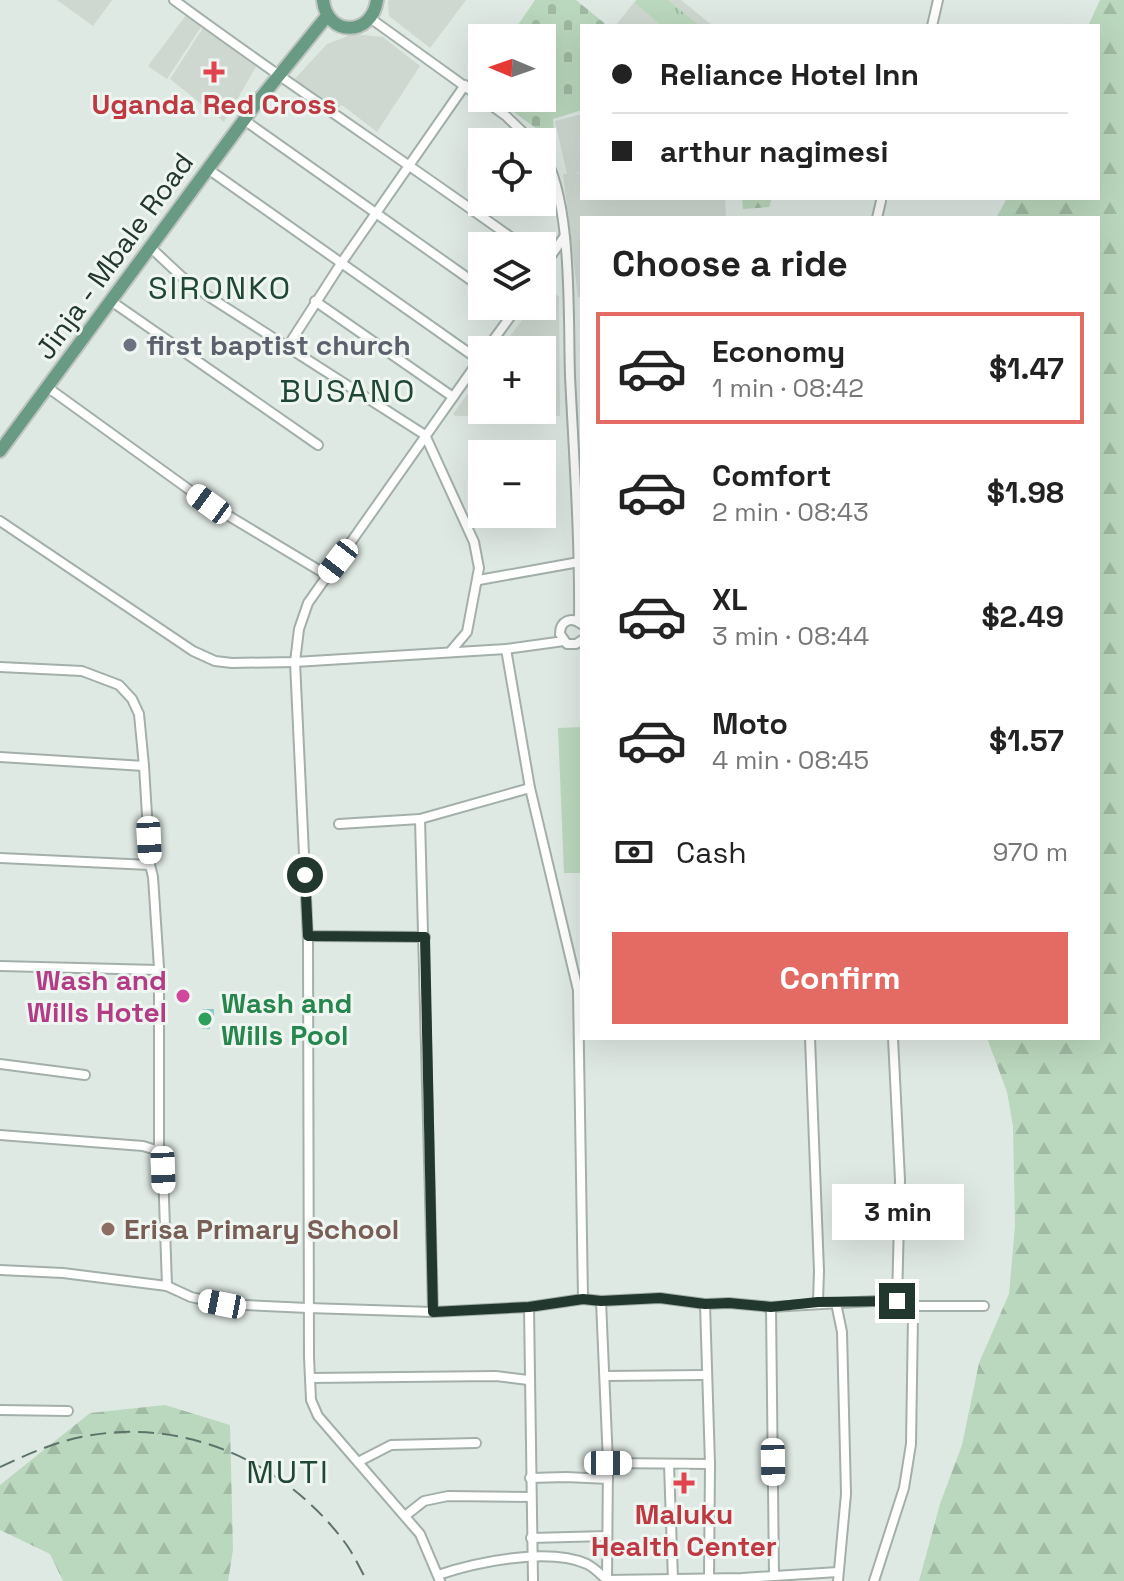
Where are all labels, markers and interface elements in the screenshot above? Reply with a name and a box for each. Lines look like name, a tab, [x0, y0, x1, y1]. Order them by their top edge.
north arrow	[468, 24, 556, 112]
map controls	[468, 24, 556, 528]
text: Reliance Hotel Inn	[660, 55, 919, 94]
marker: Uganda Red Cross	[203, 61, 225, 83]
place label: Uganda Red Cross	[91, 86, 337, 122]
button: locate	[468, 128, 556, 216]
text: arthur nagimesi	[660, 132, 888, 171]
street label: Jinja - Mbale Road	[27, 146, 201, 366]
button: layers	[468, 232, 556, 320]
text: Choose a ride	[612, 241, 848, 287]
district label: SIRONKO	[148, 268, 292, 308]
place label: first baptist church	[146, 327, 411, 363]
icon: car	[616, 332, 688, 404]
text: Economy	[712, 332, 845, 371]
marker: first baptist church	[121, 336, 139, 354]
button: +	[468, 336, 556, 424]
text: $1.47	[989, 349, 1064, 388]
district label: BUSANO	[280, 371, 416, 411]
text: 1 min · 08:42	[712, 371, 864, 405]
button: −	[468, 440, 556, 528]
icon: car	[616, 456, 688, 528]
text: Comfort	[712, 456, 831, 495]
text: $1.98	[987, 473, 1064, 512]
car	[183, 480, 235, 528]
text: 2 min · 08:43	[712, 495, 869, 529]
car	[314, 535, 362, 587]
icon: car	[616, 580, 688, 652]
text: XL	[712, 580, 748, 619]
text: $2.49	[981, 597, 1064, 636]
text: 3 min · 08:44	[712, 619, 869, 653]
icon: car	[616, 704, 688, 776]
text: Moto	[712, 704, 788, 743]
text: $1.57	[989, 721, 1064, 760]
text: 4 min · 08:45	[712, 743, 869, 777]
car	[136, 815, 162, 865]
icon: cash	[612, 830, 656, 874]
text: Cash	[676, 833, 747, 872]
text: 970 m	[992, 835, 1068, 869]
route start	[287, 857, 323, 893]
button: Confirm	[612, 932, 1068, 1024]
place label: Wash and Wills Hotel	[27, 962, 167, 1030]
place label: Wash and Wills Pool	[221, 985, 352, 1053]
marker: Wash and Wills Hotel	[174, 987, 192, 1005]
marker: Wash and Wills Pool	[196, 1010, 214, 1028]
car	[150, 1146, 176, 1194]
callout: 3 min	[831, 1185, 963, 1241]
text: 3 min	[864, 1195, 932, 1229]
place label: Erisa Primary School	[124, 1211, 399, 1247]
marker: Erisa Primary School	[99, 1220, 117, 1238]
route end	[879, 1283, 915, 1319]
car	[196, 1288, 248, 1320]
car	[761, 1438, 785, 1486]
car	[584, 1451, 632, 1475]
district label: MUTI	[246, 1452, 330, 1492]
marker: Maluku Health Center	[673, 1472, 695, 1494]
place label: Maluku Health Center	[591, 1496, 777, 1564]

